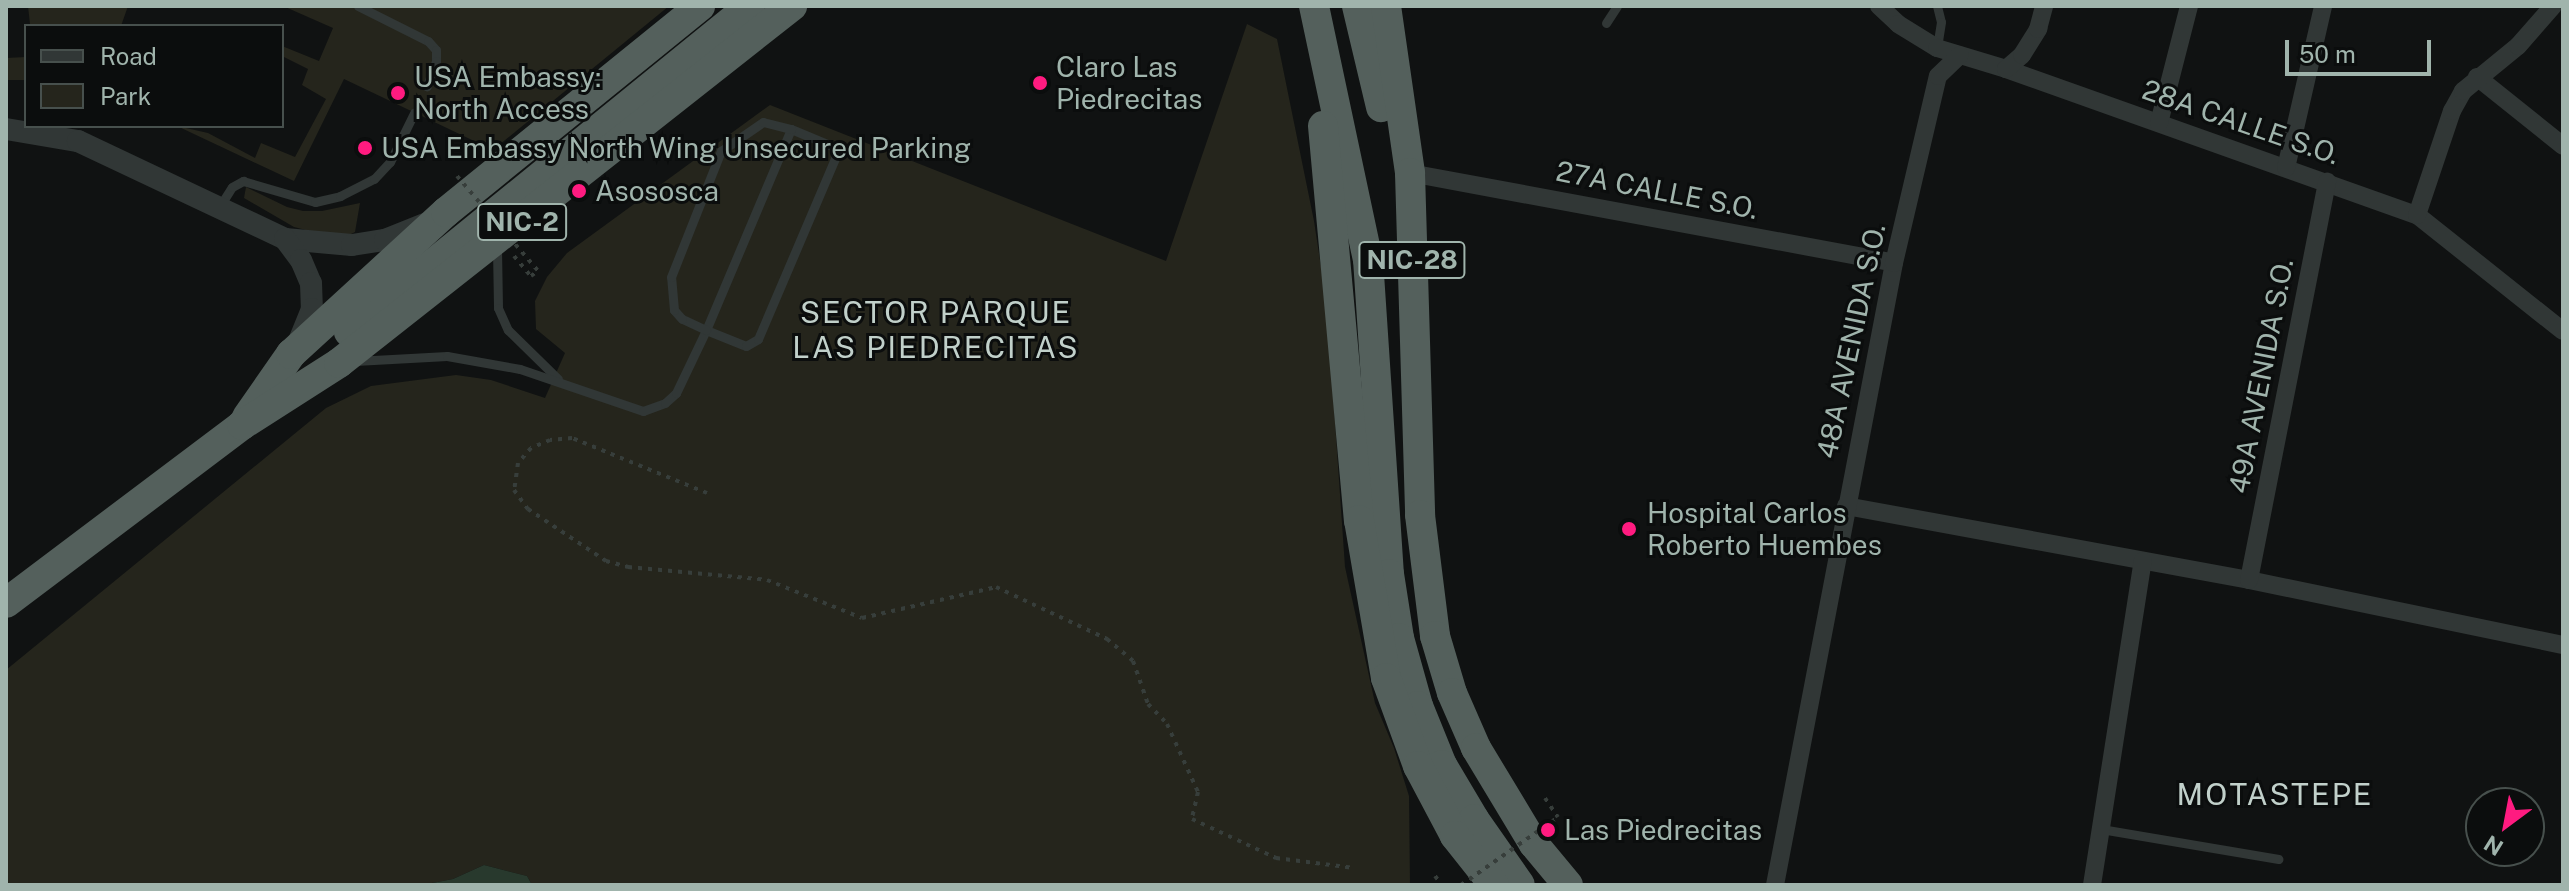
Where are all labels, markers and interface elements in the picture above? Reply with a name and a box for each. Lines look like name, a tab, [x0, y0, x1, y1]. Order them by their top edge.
legend	[24, 24, 284, 128]
scale bar	[2289, 24, 2435, 74]
text: 50 m	[2299, 40, 2356, 68]
text: Road	[100, 42, 157, 70]
place label: Claro Las Piedrecitas	[1056, 50, 1202, 116]
place label: USA Embassy: North Access	[414, 60, 601, 126]
street label: 28A CALLE S.O.	[2138, 73, 2344, 171]
marker: Claro Las Piedrecitas	[1031, 74, 1049, 92]
text: Park	[100, 82, 151, 110]
marker: USA Embassy: North Access	[389, 84, 407, 102]
place label: USA Embassy North Wing Unsecured Parking	[381, 131, 972, 165]
marker: USA Embassy North Wing Unsecured Parking	[356, 139, 374, 157]
street label: 27A CALLE S.O.	[1553, 154, 1761, 226]
place label: Asososca	[595, 174, 719, 208]
marker: Asososca	[570, 182, 588, 200]
road number: NIC-2	[476, 200, 568, 244]
street label: 48A AVENIDA S.O.	[1810, 221, 1892, 461]
road number: NIC-28	[1358, 238, 1466, 282]
street label: 49A AVENIDA S.O.	[2222, 256, 2300, 496]
district label: SECTOR PARQUE LAS PIEDRECITAS	[792, 294, 1080, 364]
place label: Hospital Carlos Roberto Huembes	[1647, 496, 1882, 562]
marker: Hospital Carlos Roberto Huembes	[1618, 518, 1640, 540]
district label: MOTASTEPE	[2177, 776, 2373, 812]
north arrow	[2465, 787, 2545, 867]
place label: Las Piedrecitas	[1564, 813, 1762, 847]
marker: Las Piedrecitas	[1539, 821, 1557, 839]
text: N	[2479, 830, 2508, 861]

